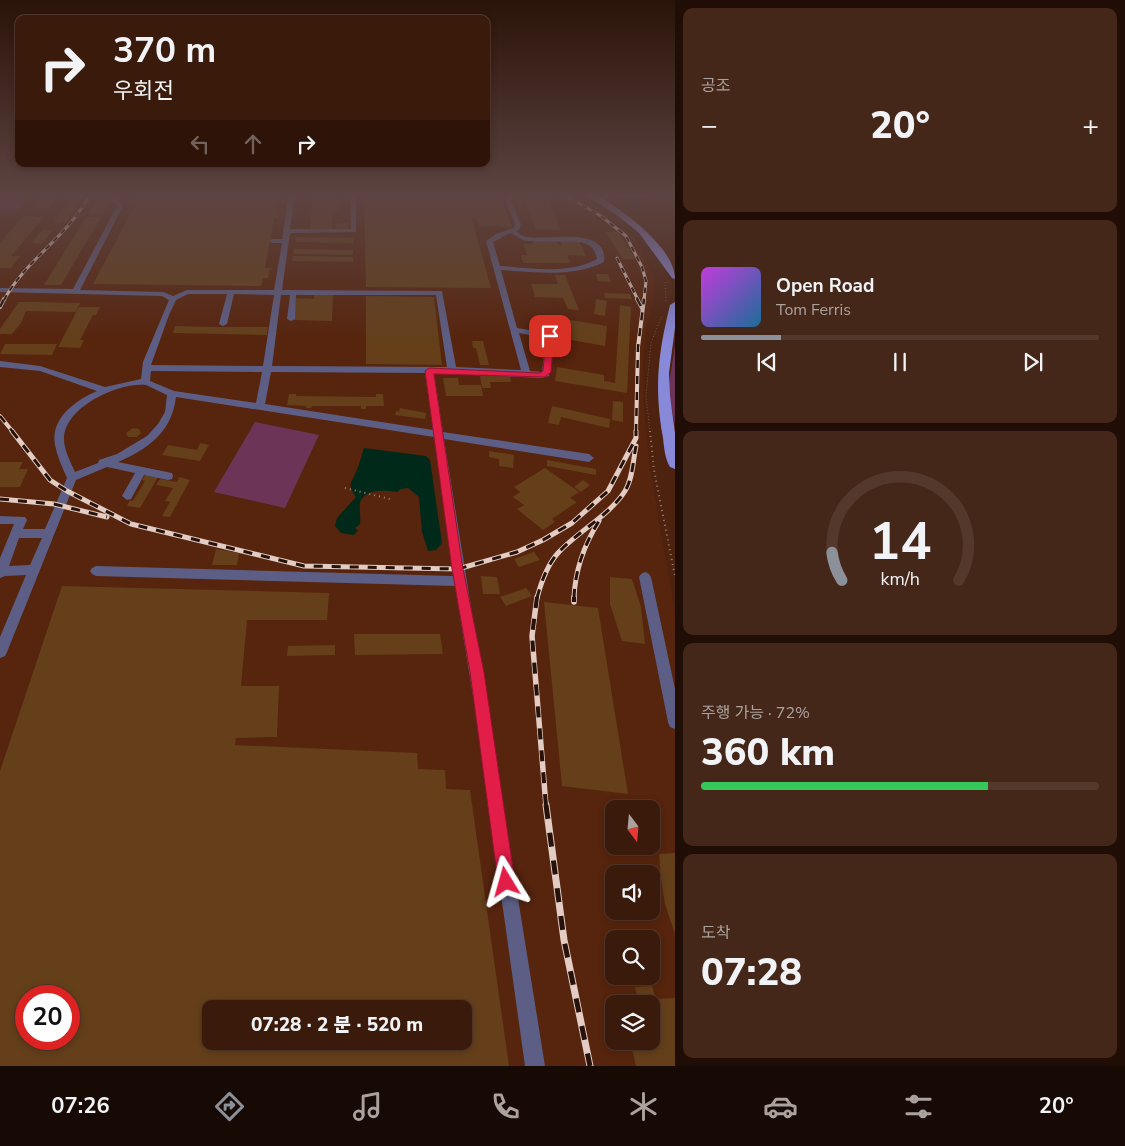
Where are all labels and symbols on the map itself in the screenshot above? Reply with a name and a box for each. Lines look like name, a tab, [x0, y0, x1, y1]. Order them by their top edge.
pin	[529, 315, 571, 357]
north arrow	[605, 800, 660, 855]
position arrow	[479, 855, 531, 907]
speed limit sign: 20	[15, 985, 80, 1050]

